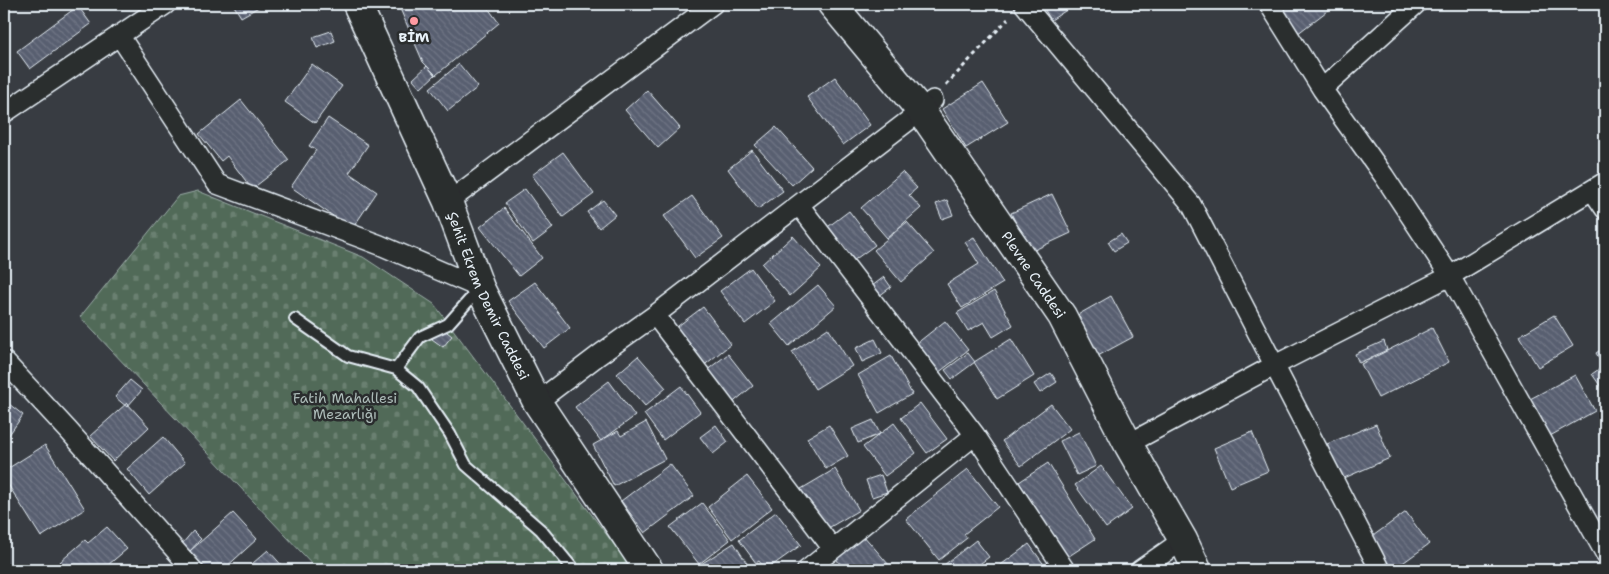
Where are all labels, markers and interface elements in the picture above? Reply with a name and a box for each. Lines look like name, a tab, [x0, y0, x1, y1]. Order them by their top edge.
marker: BİM	[408, 15, 420, 27]
place label: BİM	[399, 28, 430, 46]
street label: Şehit Ekrem Demir Caddesi	[443, 209, 533, 383]
street label: Plevne Caddesi	[997, 228, 1070, 322]
park label: Fatih Mahallesi Mezarlığı	[293, 389, 397, 423]

